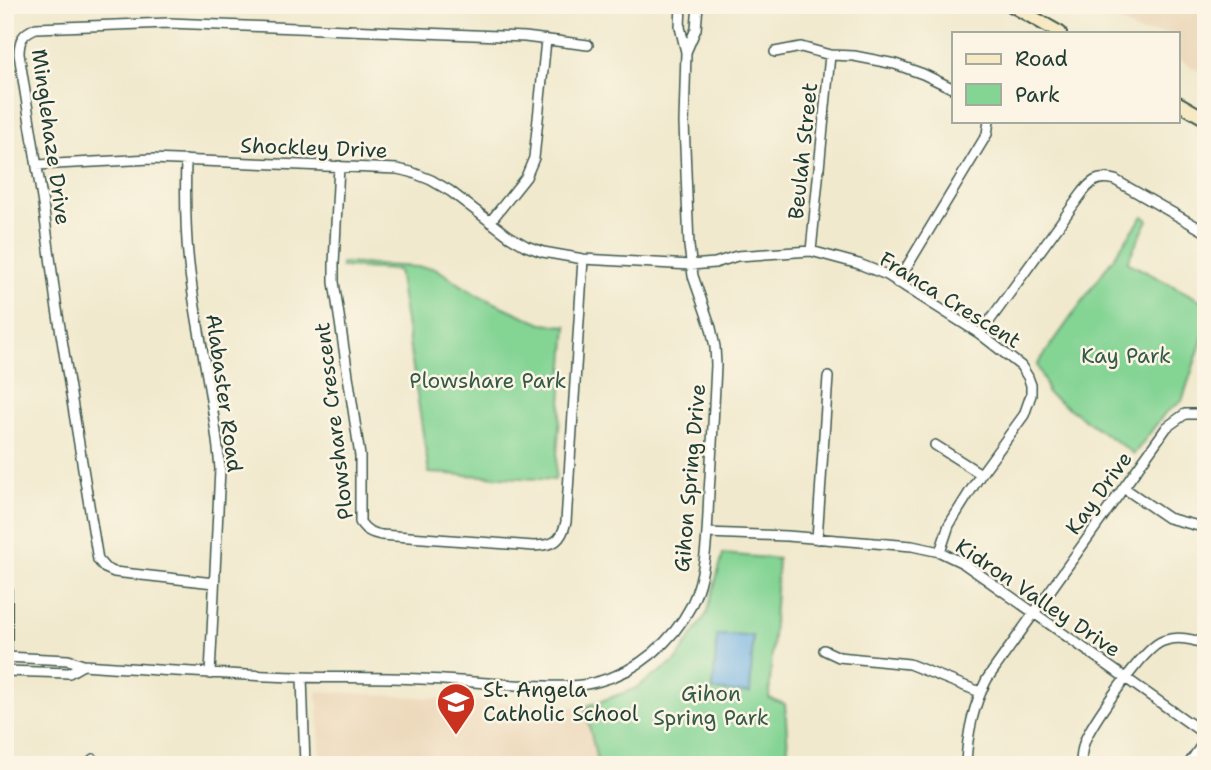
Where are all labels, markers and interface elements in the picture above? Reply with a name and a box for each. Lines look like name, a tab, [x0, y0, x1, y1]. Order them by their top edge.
legend	[952, 32, 1180, 122]
text: Road	[1015, 45, 1068, 73]
street label: Minglehaze Drive	[25, 47, 77, 227]
street label: Beulah Street	[782, 81, 824, 221]
text: Park	[1015, 81, 1060, 109]
street label: Shockley Drive	[240, 131, 388, 165]
street label: Franca Crescent	[874, 245, 1026, 355]
street label: Alabaster Road	[199, 312, 249, 474]
street label: Plowshare Crescent	[308, 321, 360, 521]
park label: Kay Park	[1081, 342, 1171, 370]
park label: Plowshare Park	[409, 367, 567, 395]
street label: Gihon Spring Drive	[668, 383, 712, 573]
street label: Kay Drive	[1059, 446, 1139, 540]
street label: Kidron Valley Drive	[950, 532, 1126, 664]
place label: St. Angela Catholic School	[483, 676, 639, 728]
park label: Gihon Spring Park	[653, 680, 769, 732]
school or university icon: St. Angela Catholic School	[435, 681, 477, 736]

